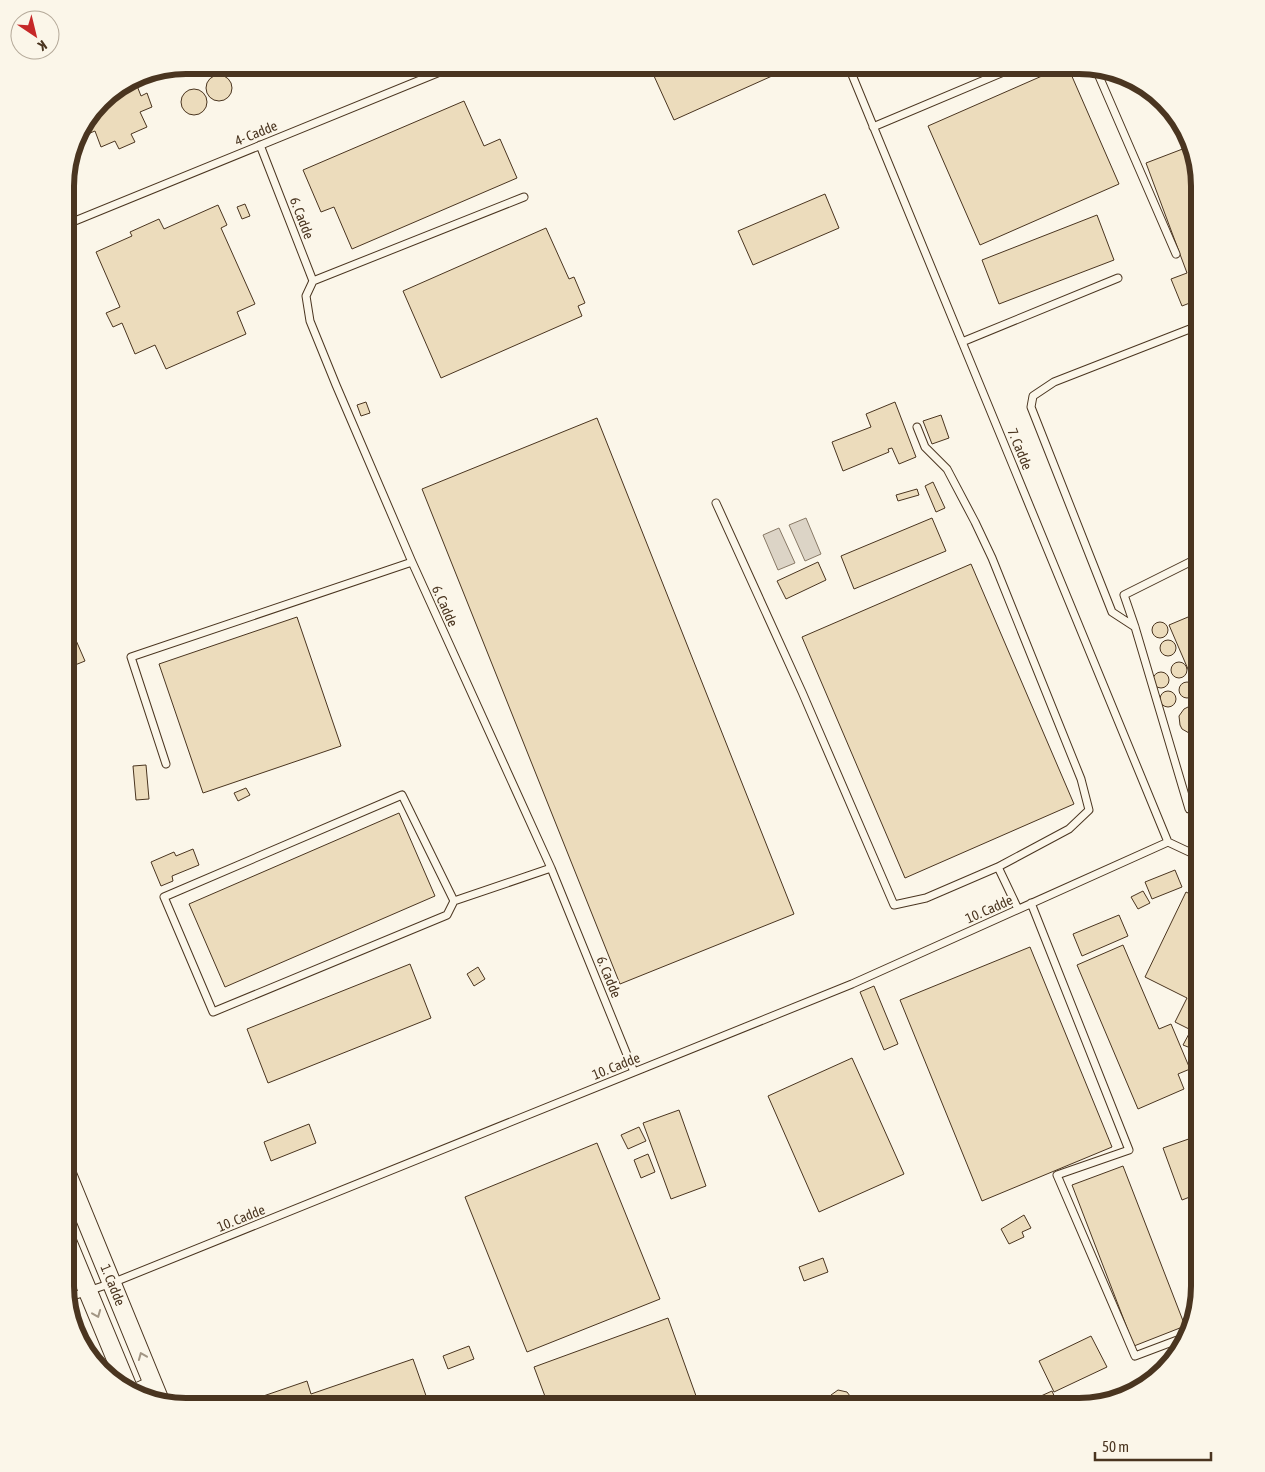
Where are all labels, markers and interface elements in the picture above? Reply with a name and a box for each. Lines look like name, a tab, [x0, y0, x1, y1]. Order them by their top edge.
north arrow	[10, 10, 60, 60]
text: K	[35, 37, 50, 54]
street label: 4- Cadde	[232, 117, 280, 149]
street label: 6. Cadde	[287, 195, 317, 241]
street label: 7. Cadde	[1004, 426, 1036, 472]
street label: 6. Cadde	[429, 583, 461, 629]
street label: 10. Cadde	[963, 892, 1015, 926]
street label: 6. Cadde	[593, 954, 625, 1000]
street label: 10. Cadde	[590, 1049, 642, 1083]
street label: 10. Cadde	[215, 1201, 267, 1235]
street label: 1. Cadde	[97, 1262, 129, 1308]
one-way arrow	[91, 1309, 101, 1317]
one-way arrow	[138, 1352, 148, 1361]
scale bar	[1095, 1430, 1211, 1462]
text: 50 m	[1102, 1438, 1129, 1455]

